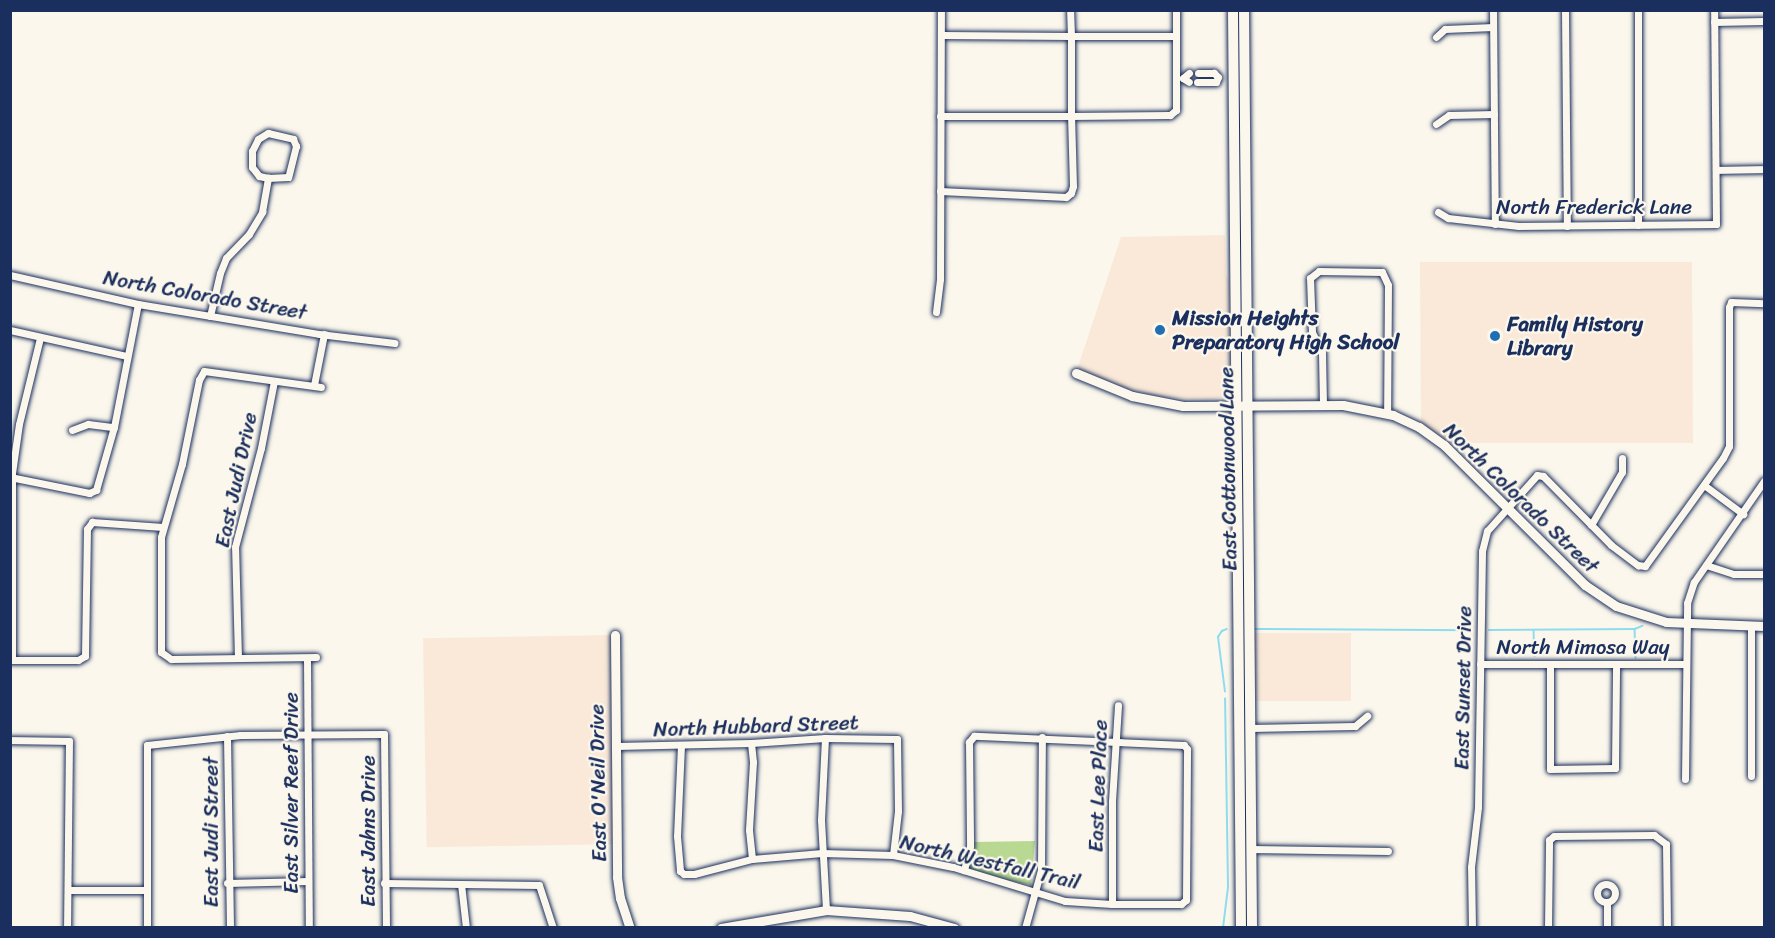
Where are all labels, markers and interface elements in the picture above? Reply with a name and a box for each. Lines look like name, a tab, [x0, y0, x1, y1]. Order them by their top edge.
street label: North Frederick Lane	[1496, 194, 1692, 220]
street label: North Colorado Street	[101, 265, 309, 325]
place label: Mission Heights Preparatory High School	[1172, 305, 1399, 355]
place label: Family History Library	[1507, 311, 1643, 361]
marker: Mission Heights Preparatory High School	[1153, 323, 1167, 337]
marker: Family History Library	[1488, 329, 1502, 343]
street label: East Cottonwood Lane	[1214, 367, 1242, 571]
street label: East Judi Drive	[209, 410, 263, 550]
street label: North Colorado Street	[1438, 417, 1604, 579]
street label: East Sunset Drive	[1449, 606, 1477, 770]
street label: North Mimosa Way	[1497, 634, 1669, 660]
street label: East Silver Reef Drive	[278, 692, 304, 894]
street label: East O'Neil Drive	[584, 704, 612, 862]
street label: North Hubbard Street	[653, 710, 859, 742]
street label: East Lee Place	[1083, 719, 1113, 853]
street label: East Jahns Drive	[355, 756, 381, 906]
street label: East Judi Street	[198, 757, 224, 907]
street label: North Westfall Trail	[898, 829, 1082, 895]

